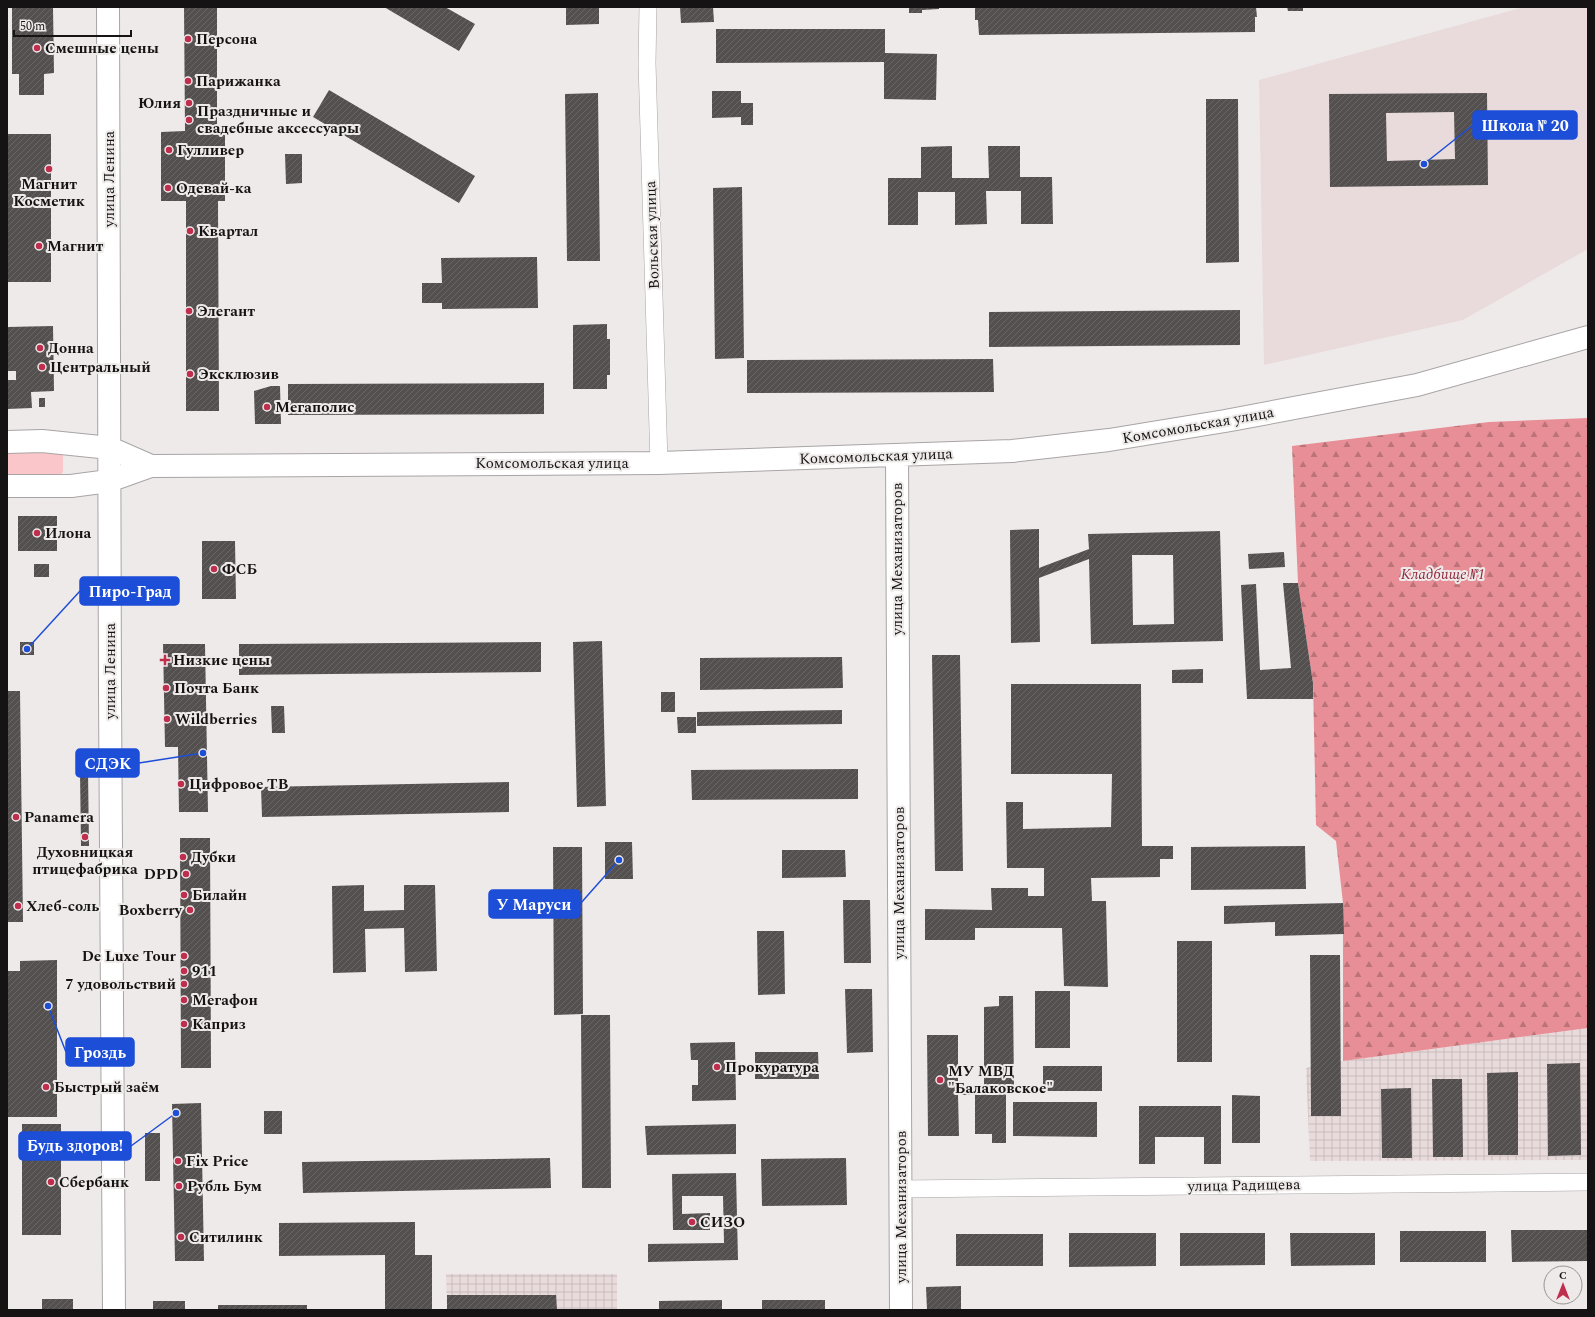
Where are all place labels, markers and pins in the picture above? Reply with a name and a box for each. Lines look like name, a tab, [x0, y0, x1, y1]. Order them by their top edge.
place label: Персона	[196, 28, 257, 51]
marker: Персона	[183, 34, 193, 44]
place label: Смешные цены	[45, 37, 159, 60]
marker: Смешные цены	[32, 43, 42, 53]
place label: Парижанка	[196, 70, 281, 93]
marker: Парижанка	[183, 76, 193, 86]
place label: Юлия	[138, 92, 181, 115]
marker: Юлия	[184, 98, 194, 108]
place label: Праздничные и свадебные аксессуары	[197, 100, 359, 140]
callout: Школа № 20	[1473, 111, 1577, 139]
marker: Праздничные и свадебные аксессуары	[184, 115, 194, 125]
place label: Гулливер	[177, 139, 244, 162]
marker: Гулливер	[164, 145, 174, 155]
marker: Магнит Косметик	[44, 164, 54, 174]
place label: Магнит Косметик	[13, 173, 85, 213]
place label: Одевай-ка	[176, 177, 252, 200]
marker: Одевай-ка	[163, 183, 173, 193]
place label: Квартал	[198, 220, 258, 243]
marker: Квартал	[185, 226, 195, 236]
place label: Магнит	[47, 235, 104, 258]
marker: Магнит	[34, 241, 44, 251]
place label: Элегант	[197, 300, 255, 323]
marker: Элегант	[184, 306, 194, 316]
place label: Донна	[48, 337, 94, 360]
marker: Донна	[35, 343, 45, 353]
place label: Центральный	[50, 356, 151, 379]
marker: Центральный	[37, 362, 47, 372]
place label: Эксклюзив	[198, 363, 279, 386]
marker: Эксклюзив	[185, 369, 195, 379]
place label: Мегаполис	[275, 396, 355, 419]
marker: Мегаполис	[262, 402, 272, 412]
place label: Илона	[45, 522, 92, 545]
marker: Илона	[32, 528, 42, 538]
place label: ФСБ	[222, 558, 257, 581]
marker: ФСБ	[209, 564, 219, 574]
callout: Пиро-Град	[80, 577, 179, 605]
place label: Низкие цены	[173, 649, 270, 672]
marker: Низкие цены	[160, 655, 170, 665]
place label: Почта Банк	[174, 677, 259, 700]
marker: Почта Банк	[161, 683, 171, 693]
place label: Wildberries	[175, 708, 257, 731]
marker: Wildberries	[162, 714, 172, 724]
callout: СДЭК	[76, 749, 139, 777]
place label: Цифровое ТВ	[189, 773, 289, 796]
marker: Цифровое ТВ	[176, 779, 186, 789]
place label: Panamera	[24, 806, 94, 829]
marker: Panamera	[11, 812, 21, 822]
marker: Духовницкая птицефабрика	[80, 832, 90, 842]
place label: Духовницкая птицефабрика	[32, 841, 138, 881]
place label: Дубки	[191, 846, 237, 869]
marker: Дубки	[178, 852, 188, 862]
place label: DPD	[144, 863, 178, 886]
marker: DPD	[181, 869, 191, 879]
place label: Билайн	[192, 884, 247, 907]
marker: Билайн	[179, 890, 189, 900]
callout: У Маруси	[489, 890, 580, 918]
place label: Хлеб-соль	[26, 895, 99, 918]
place label: Boxberry	[119, 899, 183, 922]
marker: Хлеб-соль	[13, 901, 23, 911]
marker: Boxberry	[185, 905, 195, 915]
place label: De Luxe Tour	[82, 945, 177, 968]
marker: De Luxe Tour	[179, 951, 189, 961]
place label: 911	[192, 960, 217, 983]
marker: 911	[179, 966, 189, 976]
place label: 7 удовольствий	[65, 973, 176, 996]
marker: 7 удовольствий	[179, 979, 189, 989]
place label: Мегафон	[192, 989, 258, 1012]
marker: Мегафон	[179, 995, 189, 1005]
place label: Каприз	[192, 1013, 246, 1036]
marker: Каприз	[179, 1019, 189, 1029]
callout: Гроздь	[66, 1038, 134, 1066]
place label: Прокуратура	[725, 1056, 819, 1079]
place label: МУ МВД "Балаковское"	[948, 1060, 1053, 1100]
marker: Прокуратура	[712, 1062, 722, 1072]
marker: МУ МВД "Балаковское"	[935, 1075, 945, 1085]
place label: Быстрый заём	[54, 1076, 159, 1099]
marker: Быстрый заём	[41, 1082, 51, 1092]
callout: Будь здоров!	[19, 1132, 131, 1160]
place label: Fix Price	[186, 1150, 248, 1173]
marker: Fix Price	[173, 1156, 183, 1166]
place label: Сбербанк	[59, 1171, 129, 1194]
place label: Рубль Бум	[187, 1175, 262, 1198]
marker: Сбербанк	[46, 1177, 56, 1187]
marker: Рубль Бум	[174, 1181, 184, 1191]
place label: СИЗО	[700, 1211, 745, 1234]
marker: СИЗО	[687, 1217, 697, 1227]
place label: Ситилинк	[189, 1226, 263, 1249]
marker: Ситилинк	[176, 1232, 186, 1242]

